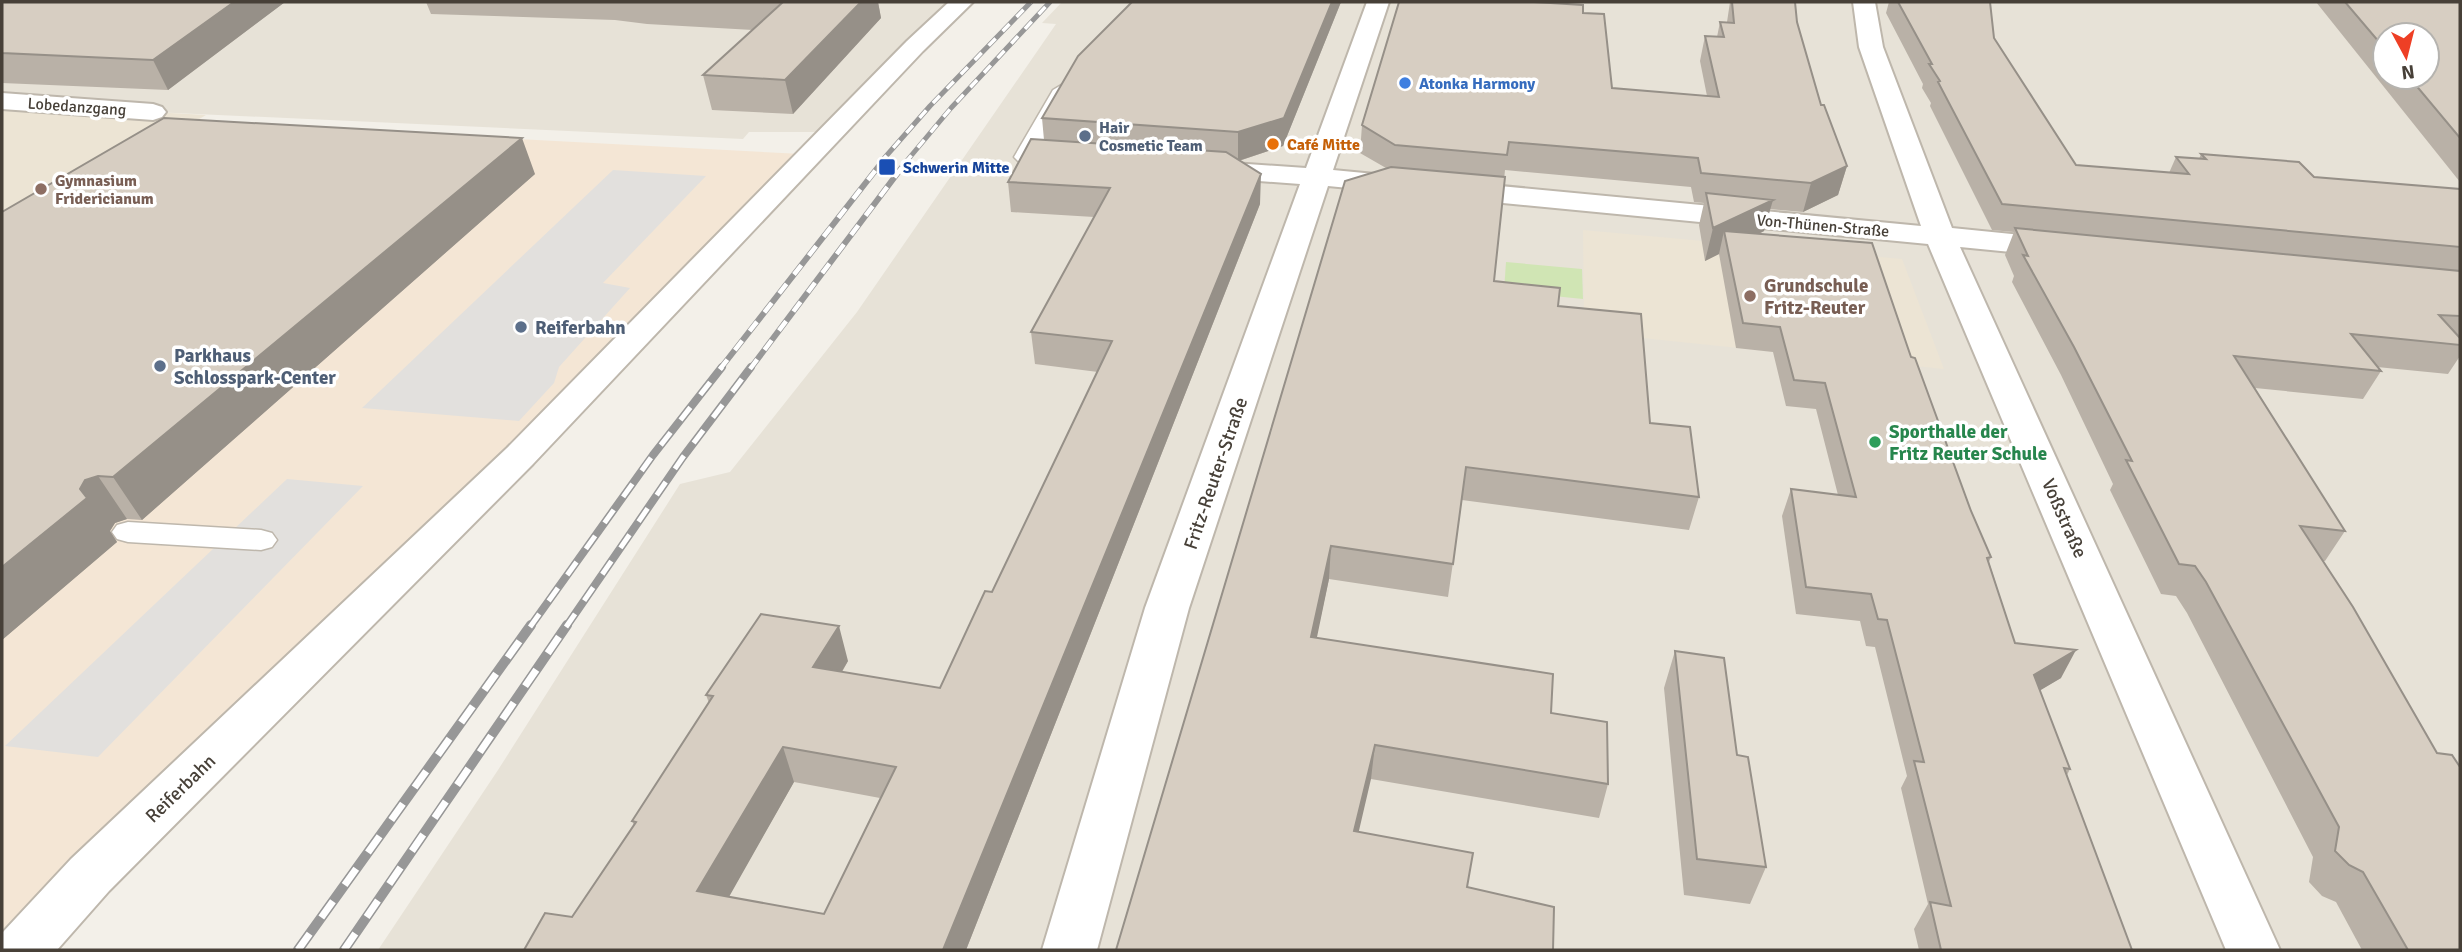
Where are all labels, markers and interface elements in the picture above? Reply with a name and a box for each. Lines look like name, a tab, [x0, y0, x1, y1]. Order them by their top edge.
north arrow	[2371, 21, 2441, 91]
text: N	[2400, 59, 2416, 85]
place label: Atonka Harmony	[1419, 74, 1535, 94]
marker: Atonka Harmony	[1397, 75, 1413, 91]
street label: Lobedanzgang	[27, 94, 127, 120]
place label: Hair Cosmetic Team	[1099, 118, 1203, 156]
marker: Hair Cosmetic Team	[1077, 128, 1093, 144]
place label: Café Mitte	[1287, 135, 1360, 155]
marker: Café Mitte	[1265, 136, 1281, 152]
marker: Schwerin Mitte	[877, 157, 897, 177]
place label: Schwerin Mitte	[903, 158, 1010, 178]
place label: Gymnasium Fridericianum	[55, 171, 154, 209]
marker: Gymnasium Fridericianum	[33, 181, 49, 197]
street label: Von-Thünen-Straße	[1756, 210, 1890, 242]
place label: Grundschule Fritz-Reuter	[1764, 274, 1868, 320]
marker: Grundschule Fritz-Reuter	[1742, 288, 1758, 304]
place label: Reiferbahn	[535, 316, 626, 340]
marker: Reiferbahn	[513, 319, 529, 335]
place label: Parkhaus Schlosspark-Center	[174, 344, 336, 390]
marker: Parkhaus Schlosspark-Center	[152, 358, 168, 374]
street label: Fritz-Reuter-Straße	[1179, 394, 1253, 553]
place label: Sporthalle der Fritz Reuter Schule	[1889, 420, 2047, 466]
marker: Sporthalle der Fritz Reuter Schule	[1867, 434, 1883, 450]
street label: Voßstraße	[2036, 475, 2092, 562]
street label: Reiferbahn	[140, 749, 221, 828]

